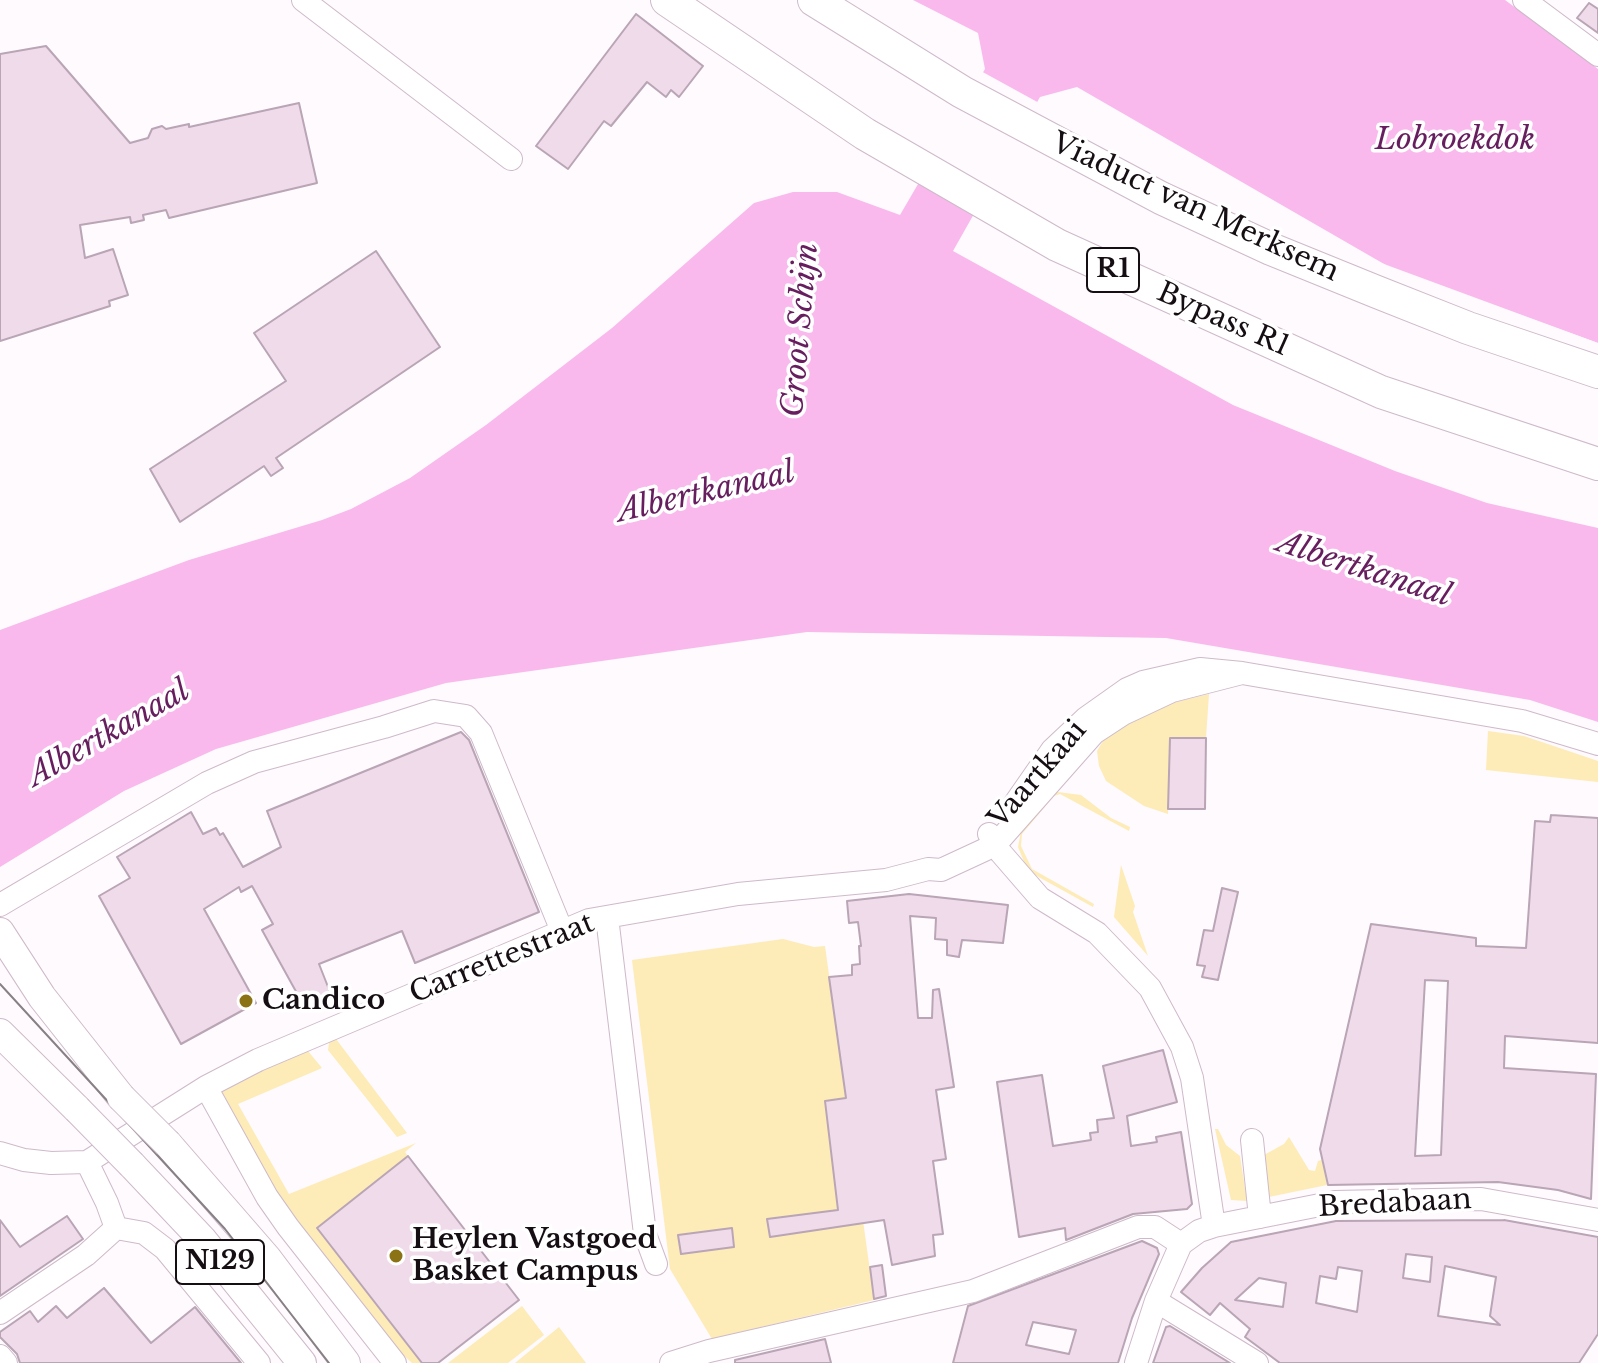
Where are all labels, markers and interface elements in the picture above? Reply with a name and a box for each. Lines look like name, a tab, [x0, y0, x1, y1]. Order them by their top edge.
water label: Lobroekdok	[1375, 123, 1535, 159]
street label: Viaduct van Merksem	[1046, 127, 1344, 289]
water label: Groot Schijn	[775, 242, 827, 418]
road number: R1	[1087, 248, 1139, 292]
street label: Bypass R1	[1152, 276, 1294, 364]
water label: Albertkanaal	[614, 455, 798, 531]
water label: Albertkanaal	[1273, 525, 1455, 615]
water label: Albertkanaal	[22, 673, 196, 795]
street label: Vaartkaai	[982, 714, 1094, 836]
street label: Carrettestraat	[405, 907, 599, 1011]
place label: Candico	[262, 984, 385, 1018]
marker: Candico	[237, 992, 255, 1010]
street label: Bredabaan	[1317, 1183, 1473, 1225]
place label: Heylen Vastgoed Basket Campus	[412, 1223, 657, 1289]
road number: N129	[176, 1240, 264, 1284]
marker: Heylen Vastgoed Basket Campus	[387, 1247, 405, 1265]

